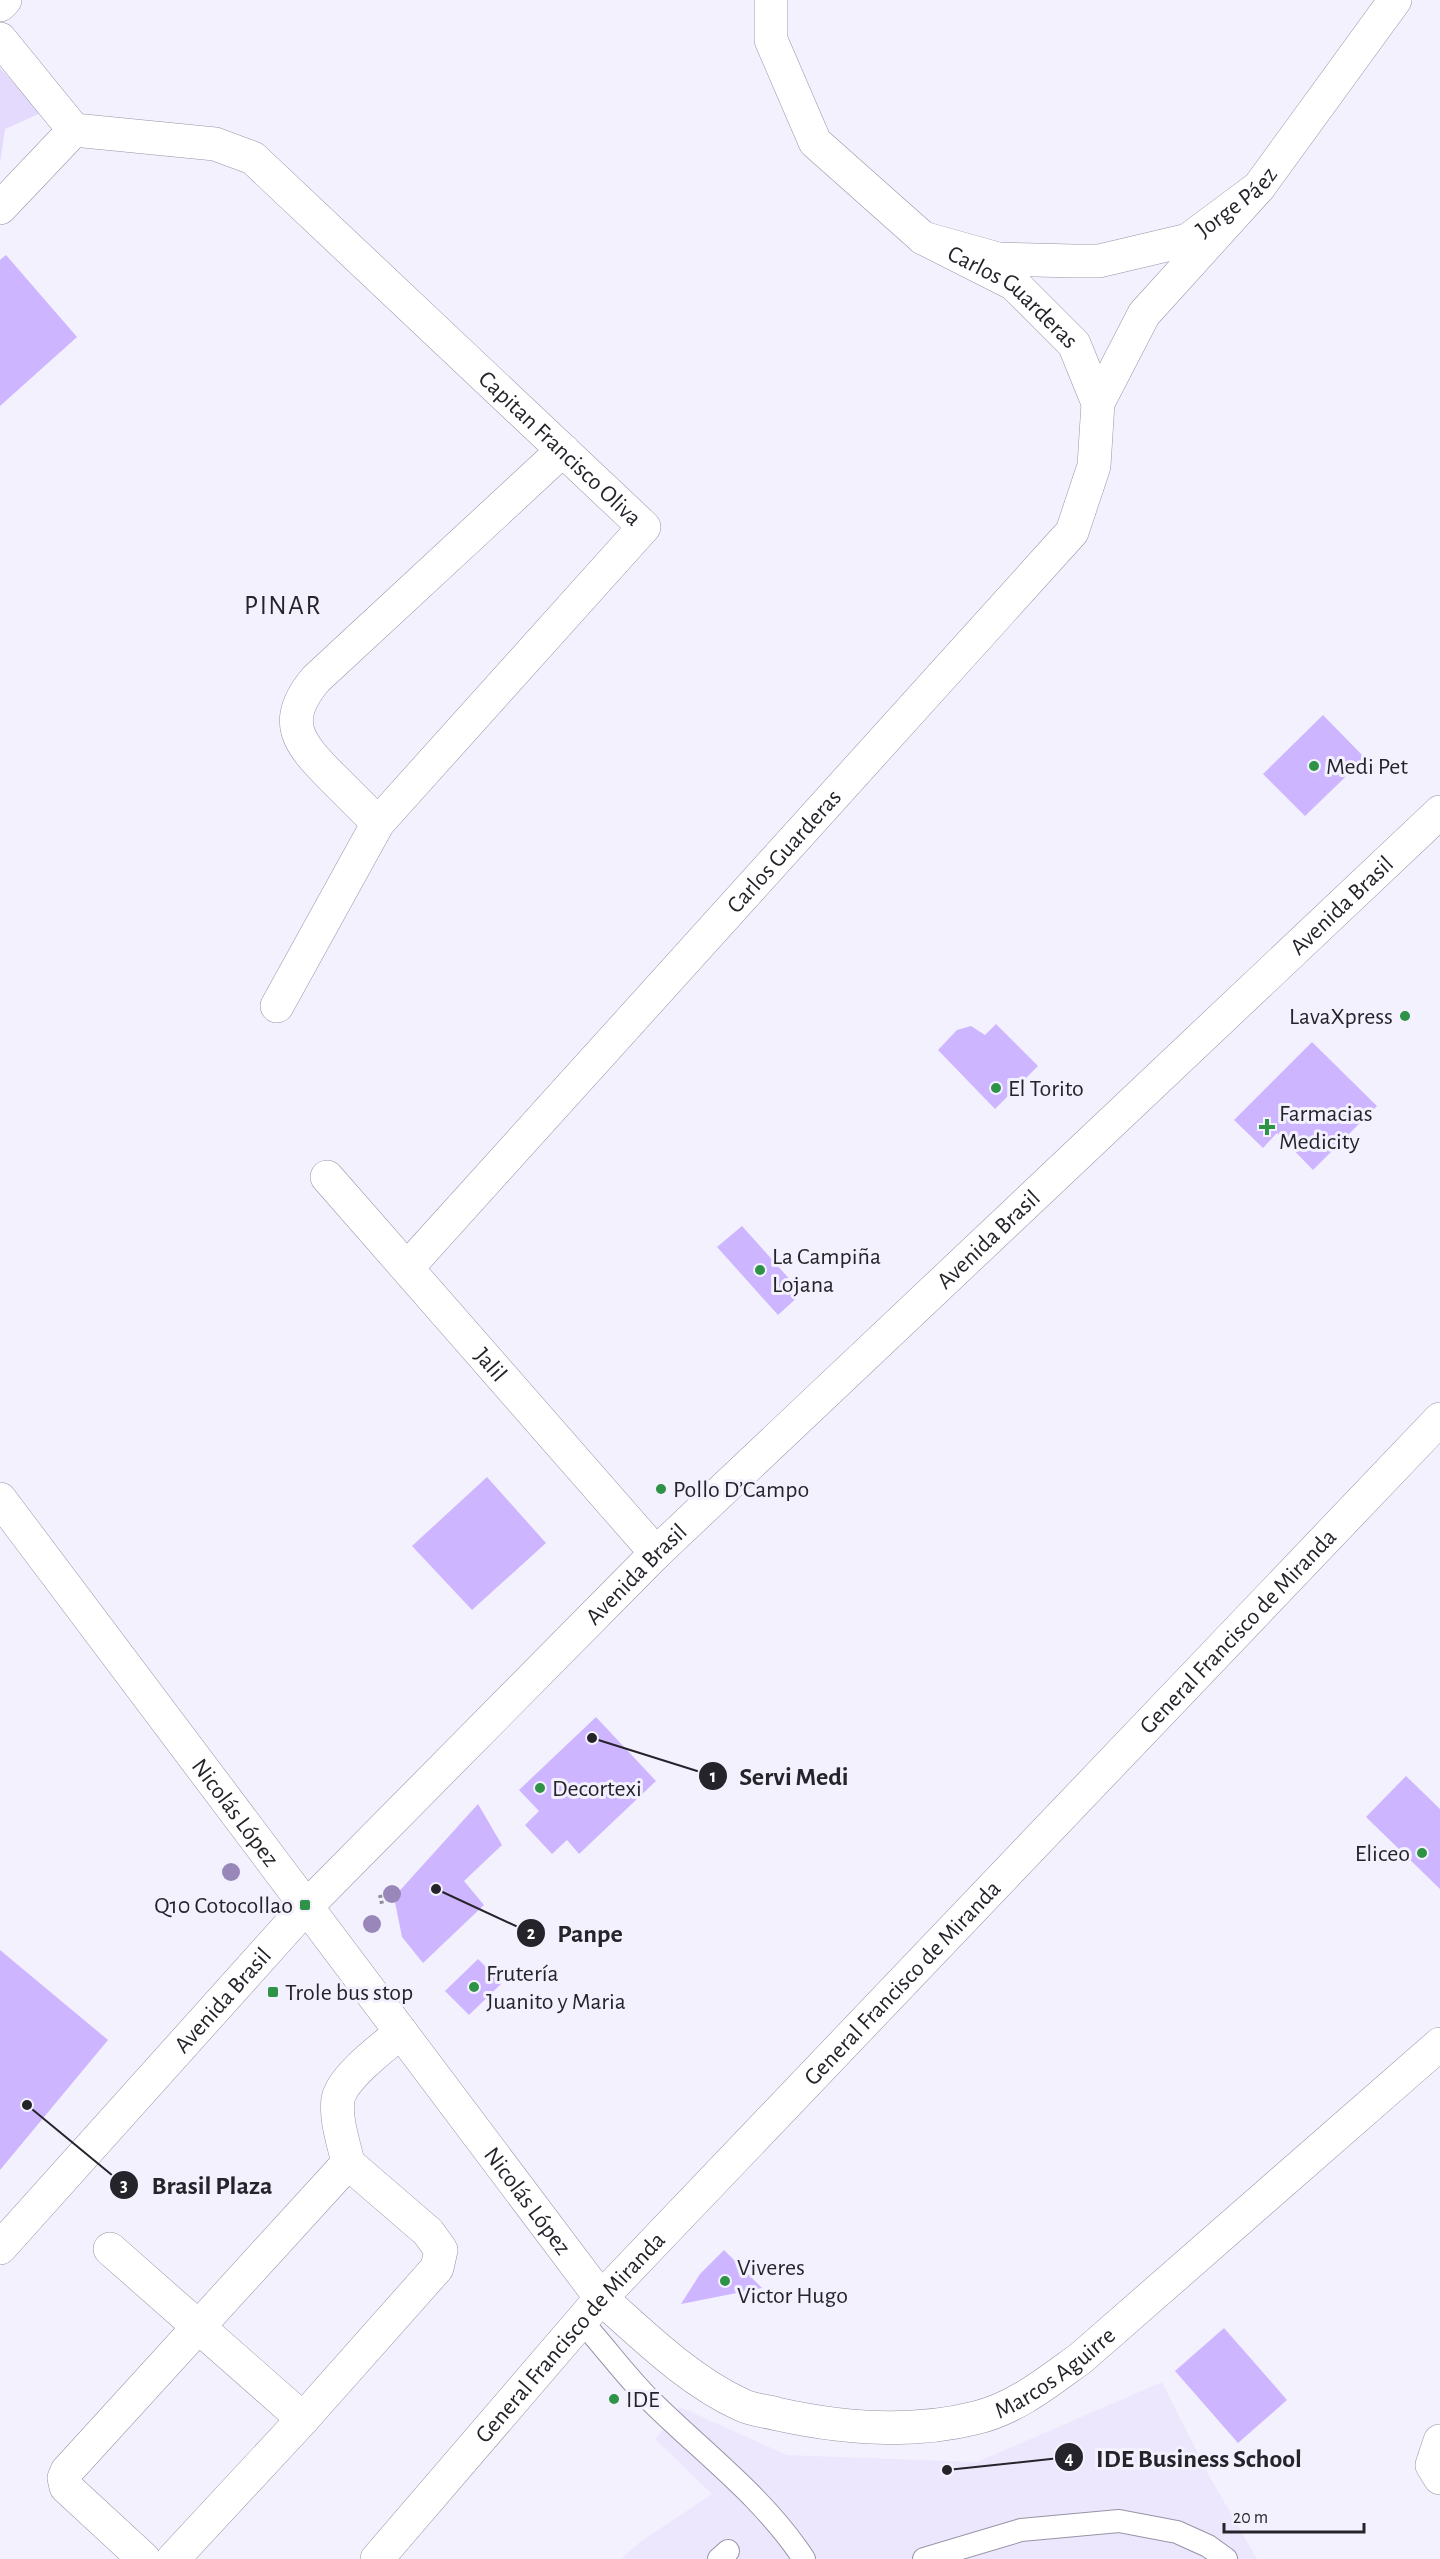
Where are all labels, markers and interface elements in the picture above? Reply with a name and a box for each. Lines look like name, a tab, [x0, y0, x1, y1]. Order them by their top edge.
street label: Jorge Páez	[1192, 163, 1282, 243]
street label: Carlos Guarderas	[944, 242, 1082, 353]
street label: Capitan Francisco Oliva	[474, 367, 646, 531]
district label: PINAR	[244, 592, 322, 619]
place label: Medi Pet	[1326, 755, 1408, 779]
marker: Medi Pet	[1307, 759, 1321, 773]
street label: Carlos Guarderas	[723, 785, 846, 918]
street label: Avenida Brasil	[1286, 852, 1398, 960]
place label: LavaXpress	[1289, 1005, 1393, 1029]
marker: LavaXpress	[1398, 1009, 1412, 1023]
place label: El Torito	[1008, 1077, 1084, 1101]
marker: El Torito	[989, 1081, 1003, 1095]
place label: Farmacias Medicity	[1279, 1102, 1373, 1154]
marker: Farmacias Medicity	[1260, 1120, 1274, 1134]
street label: Avenida Brasil	[933, 1186, 1045, 1294]
place label: La Campiña Lojana	[772, 1245, 881, 1297]
marker: La Campiña Lojana	[753, 1263, 767, 1277]
street label: Jalil	[469, 1344, 511, 1386]
place label: Pollo D’Campo	[673, 1478, 809, 1502]
marker: Pollo D’Campo	[654, 1482, 668, 1496]
street label: Avenida Brasil	[581, 1520, 692, 1630]
street label: General Francisco de Miranda	[1136, 1525, 1341, 1739]
callout: Servi Medi	[698, 1754, 861, 1798]
street label: Nicolás López	[187, 1755, 283, 1871]
text: Servi Medi	[739, 1764, 849, 1790]
text: 1	[710, 1768, 716, 1786]
place label: Decortexi	[552, 1777, 642, 1801]
marker: Decortexi	[533, 1781, 547, 1795]
place label: Eliceo	[1355, 1842, 1410, 1866]
marker: Eliceo	[1415, 1846, 1429, 1860]
street label: General Francisco de Miranda	[800, 1876, 1006, 2090]
place label: Q10 Cotocollao	[154, 1894, 293, 1918]
marker: Q10 Cotocollao	[298, 1898, 312, 1912]
callout: Panpe	[516, 1911, 635, 1955]
text: Panpe	[557, 1921, 623, 1947]
text: 2	[527, 1925, 536, 1943]
street label: Avenida Brasil	[170, 1944, 276, 2058]
place label: Frutería Juanito y Maria	[486, 1962, 626, 2014]
marker: Frutería Juanito y Maria	[467, 1980, 481, 1994]
place label: Trole bus stop	[285, 1981, 413, 2005]
marker: Trole bus stop	[266, 1985, 280, 1999]
street label: Nicolás López	[479, 2143, 575, 2260]
callout: Brasil Plaza	[109, 2163, 284, 2207]
text: Brasil Plaza	[152, 2173, 272, 2199]
text: 3	[120, 2177, 128, 2195]
street label: General Francisco de Miranda	[471, 2228, 670, 2448]
place label: Viveres Victor Hugo	[737, 2256, 848, 2308]
marker: Viveres Victor Hugo	[718, 2274, 732, 2288]
street label: Marcos Aguirre	[991, 2323, 1120, 2424]
place label: IDE	[626, 2388, 660, 2412]
marker: IDE	[607, 2392, 621, 2406]
callout: IDE Business School	[1054, 2435, 1313, 2479]
text: IDE Business School	[1096, 2446, 1302, 2472]
text: 4	[1064, 2450, 1074, 2468]
scale bar	[1224, 2496, 1364, 2534]
text: 20 m	[1233, 2509, 1268, 2527]

